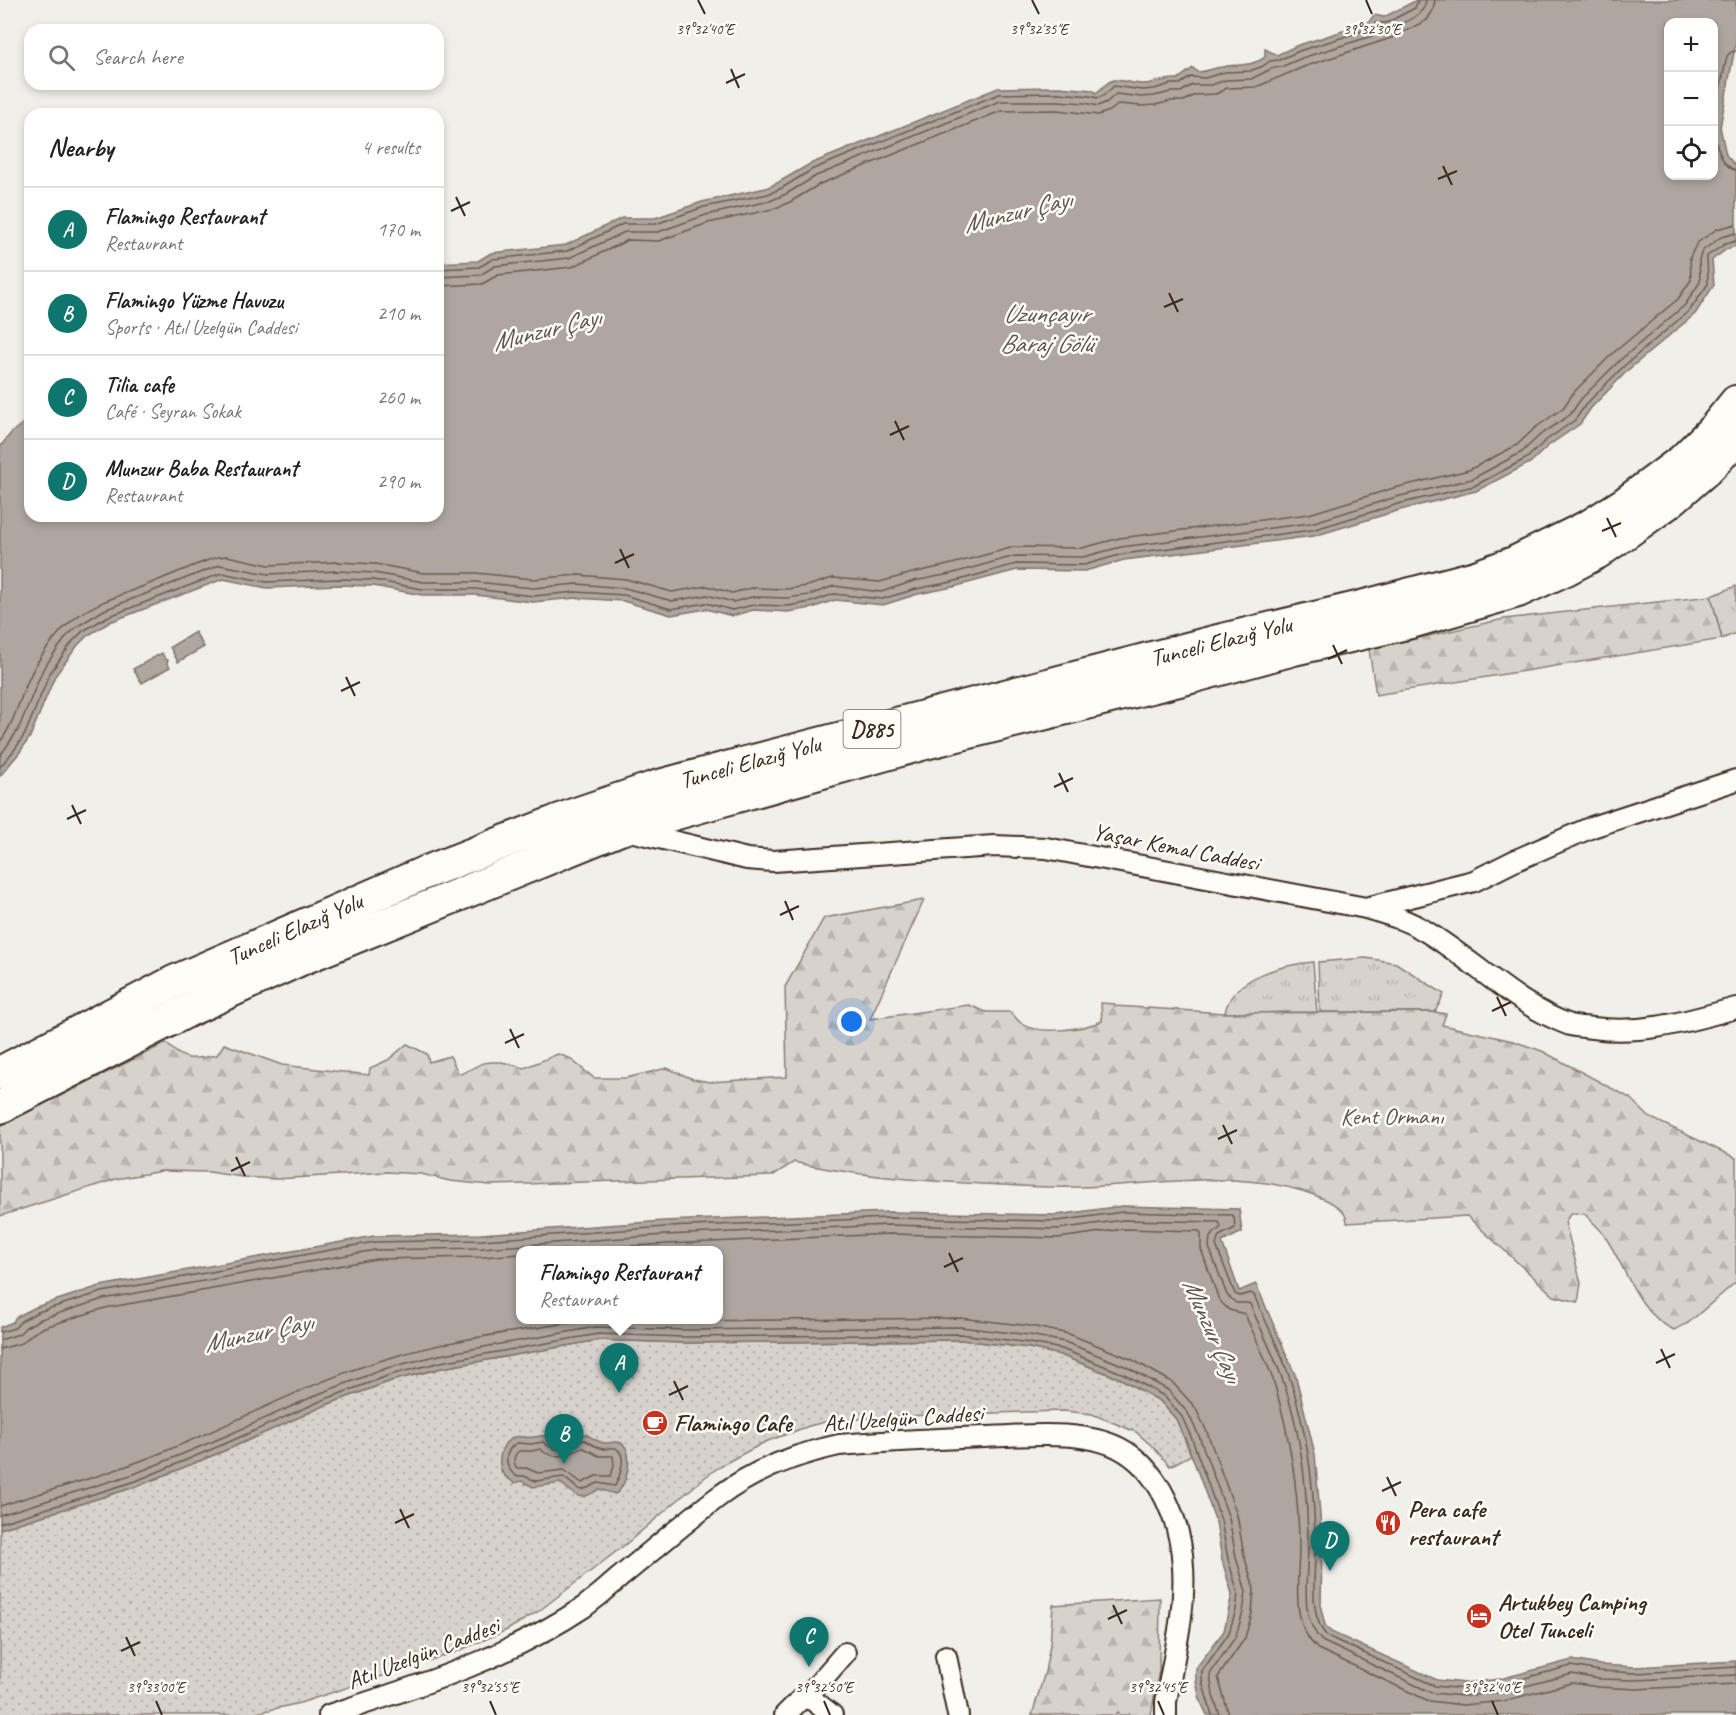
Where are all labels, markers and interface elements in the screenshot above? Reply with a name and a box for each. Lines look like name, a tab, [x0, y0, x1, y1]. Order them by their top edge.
map controls	[1664, 18, 1718, 180]
button: +	[1664, 18, 1718, 72]
text: 39°32'40"E	[676, 20, 736, 39]
text: 39°32'35"E	[1010, 20, 1070, 39]
text: 39°32'30"E	[1343, 20, 1403, 39]
search box	[24, 24, 444, 90]
icon: search	[45, 41, 78, 74]
text: Search here	[93, 43, 183, 71]
button: −	[1664, 72, 1718, 126]
button: locate	[1664, 126, 1718, 180]
text: Nearby	[48, 131, 113, 164]
text: 4 results	[361, 135, 420, 160]
water label: Munzur Çayı	[960, 181, 1078, 241]
text: Flamingo Restaurant	[105, 203, 265, 231]
text: A	[62, 217, 73, 242]
text: 170 m	[377, 217, 420, 242]
text: Restaurant	[105, 231, 182, 256]
text: Flamingo Yüzme Havuzu	[105, 287, 283, 315]
water label: Uzunçayır Baraj Gölü	[1000, 297, 1099, 360]
water label: Munzur Çayı	[489, 299, 607, 359]
text: B	[62, 301, 73, 326]
text: 210 m	[377, 301, 420, 326]
text: Sports · Atıl Uzelgün Caddesi	[105, 315, 297, 340]
text: Tilia cafe	[105, 371, 174, 399]
text: C	[63, 385, 72, 410]
text: 260 m	[377, 385, 420, 410]
text: Café · Seyran Sokak	[105, 399, 241, 424]
text: Munzur Baba Restaurant	[105, 455, 298, 483]
text: D	[62, 469, 73, 494]
text: 290 m	[377, 469, 420, 494]
text: Restaurant	[105, 483, 182, 508]
street label: Tunceli Elazığ Yolu	[1147, 608, 1297, 673]
road number: D885	[844, 710, 900, 748]
street label: Tunceli Elazığ Yolu	[676, 728, 826, 795]
street label: Yaşar Kemal Caddesi	[1090, 816, 1265, 879]
street label: Tunceli Elazığ Yolu	[223, 885, 369, 972]
your location	[837, 1007, 866, 1036]
park label: Kent Ormanı	[1340, 1101, 1445, 1131]
popup	[516, 1246, 723, 1324]
text: Flamingo Restaurant	[540, 1259, 699, 1287]
water label: Munzur Çayı	[1175, 1273, 1251, 1390]
text: Restaurant	[540, 1287, 617, 1312]
water label: Munzur Çayı	[201, 1304, 319, 1360]
pin: A	[600, 1344, 638, 1393]
street label: Atıl Uzelgün Caddesi	[822, 1397, 988, 1439]
cafe icon: Flamingo Cafe	[640, 1408, 670, 1438]
place label: Flamingo Cafe	[674, 1408, 794, 1438]
pin: B	[544, 1414, 584, 1464]
place label: Pera cafe restaurant	[1408, 1494, 1502, 1552]
restaurant icon: Pera cafe restaurant	[1373, 1508, 1403, 1538]
pin: D	[1310, 1522, 1350, 1571]
place label: Artukbey Camping Otel Tunceli	[1498, 1587, 1648, 1645]
hotel icon: Artukbey Camping Otel Tunceli	[1464, 1601, 1494, 1631]
street label: Atıl Uzelgün Caddesi	[343, 1609, 507, 1696]
pin: C	[790, 1618, 828, 1667]
text: 39°33'00"E	[127, 1678, 187, 1697]
text: 39°32'55"E	[461, 1678, 521, 1697]
text: 39°32'50"E	[795, 1678, 855, 1697]
text: 39°32'45"E	[1129, 1678, 1189, 1697]
text: 39°32'40"E	[1463, 1678, 1523, 1697]

